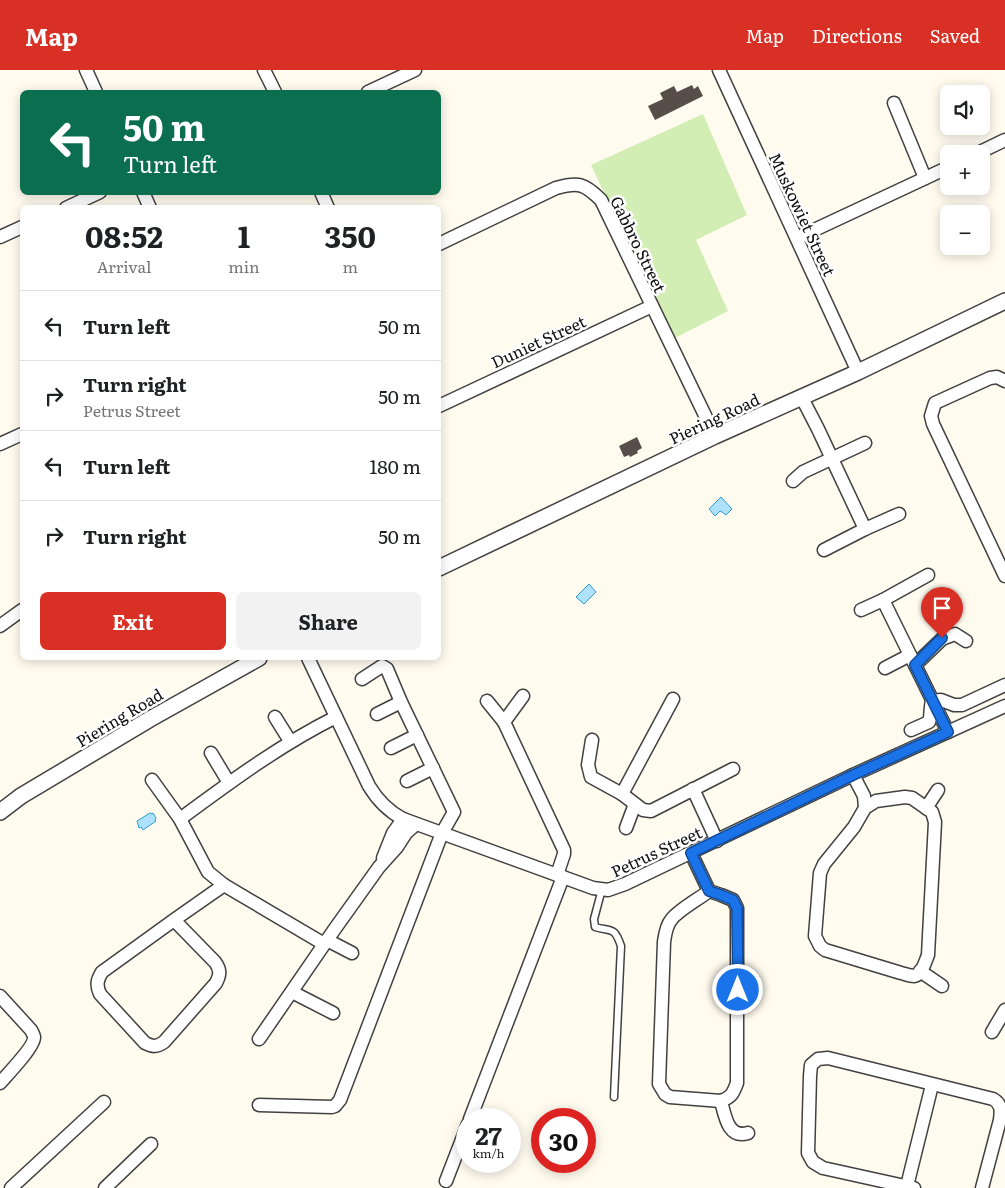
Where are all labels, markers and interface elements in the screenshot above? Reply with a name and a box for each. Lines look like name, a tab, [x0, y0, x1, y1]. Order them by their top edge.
text: Map	[25, 18, 78, 53]
text: Map	[746, 22, 784, 49]
text: Directions	[812, 22, 902, 49]
text: Saved	[930, 22, 980, 49]
map controls	[940, 85, 990, 255]
button: sound	[940, 85, 990, 135]
text: 50 m	[123, 100, 206, 152]
icon: left	[40, 110, 105, 175]
button: +	[940, 145, 990, 195]
text: Turn left	[123, 147, 217, 180]
street label: Muskowiet Street	[764, 148, 842, 280]
street label: Gabbro Street	[605, 192, 673, 297]
button: −	[940, 205, 990, 255]
text: 08:52	[85, 213, 163, 257]
text: 1	[238, 213, 250, 257]
text: 350	[325, 213, 376, 257]
text: Arrival	[97, 254, 151, 278]
text: min	[228, 254, 260, 278]
text: m	[343, 254, 358, 278]
street label: Duniet Street	[487, 308, 590, 373]
icon: left	[40, 312, 68, 340]
text: Turn left	[83, 312, 170, 340]
text: 50 m	[378, 312, 421, 340]
text: Turn right	[83, 370, 187, 398]
icon: right	[40, 382, 68, 410]
text: 50 m	[378, 382, 421, 410]
street label: Piering Road	[665, 386, 763, 449]
text: Petrus Street	[83, 398, 181, 422]
icon: left	[40, 452, 68, 480]
text: Turn left	[83, 452, 170, 480]
text: 180 m	[370, 452, 421, 480]
icon: right	[40, 522, 68, 550]
text: Turn right	[83, 522, 187, 550]
text: 50 m	[378, 522, 421, 550]
pin	[921, 587, 963, 638]
button: Exit	[40, 592, 226, 650]
button: Share	[236, 592, 421, 650]
icon: arrive	[928, 594, 956, 622]
street label: Piering Road	[71, 681, 167, 752]
street label: Petrus Street	[607, 819, 706, 883]
position arrow	[711, 963, 763, 1015]
speed limit sign: 30	[531, 1108, 596, 1173]
text: 27	[475, 1116, 502, 1153]
text: km/h	[473, 1144, 504, 1162]

